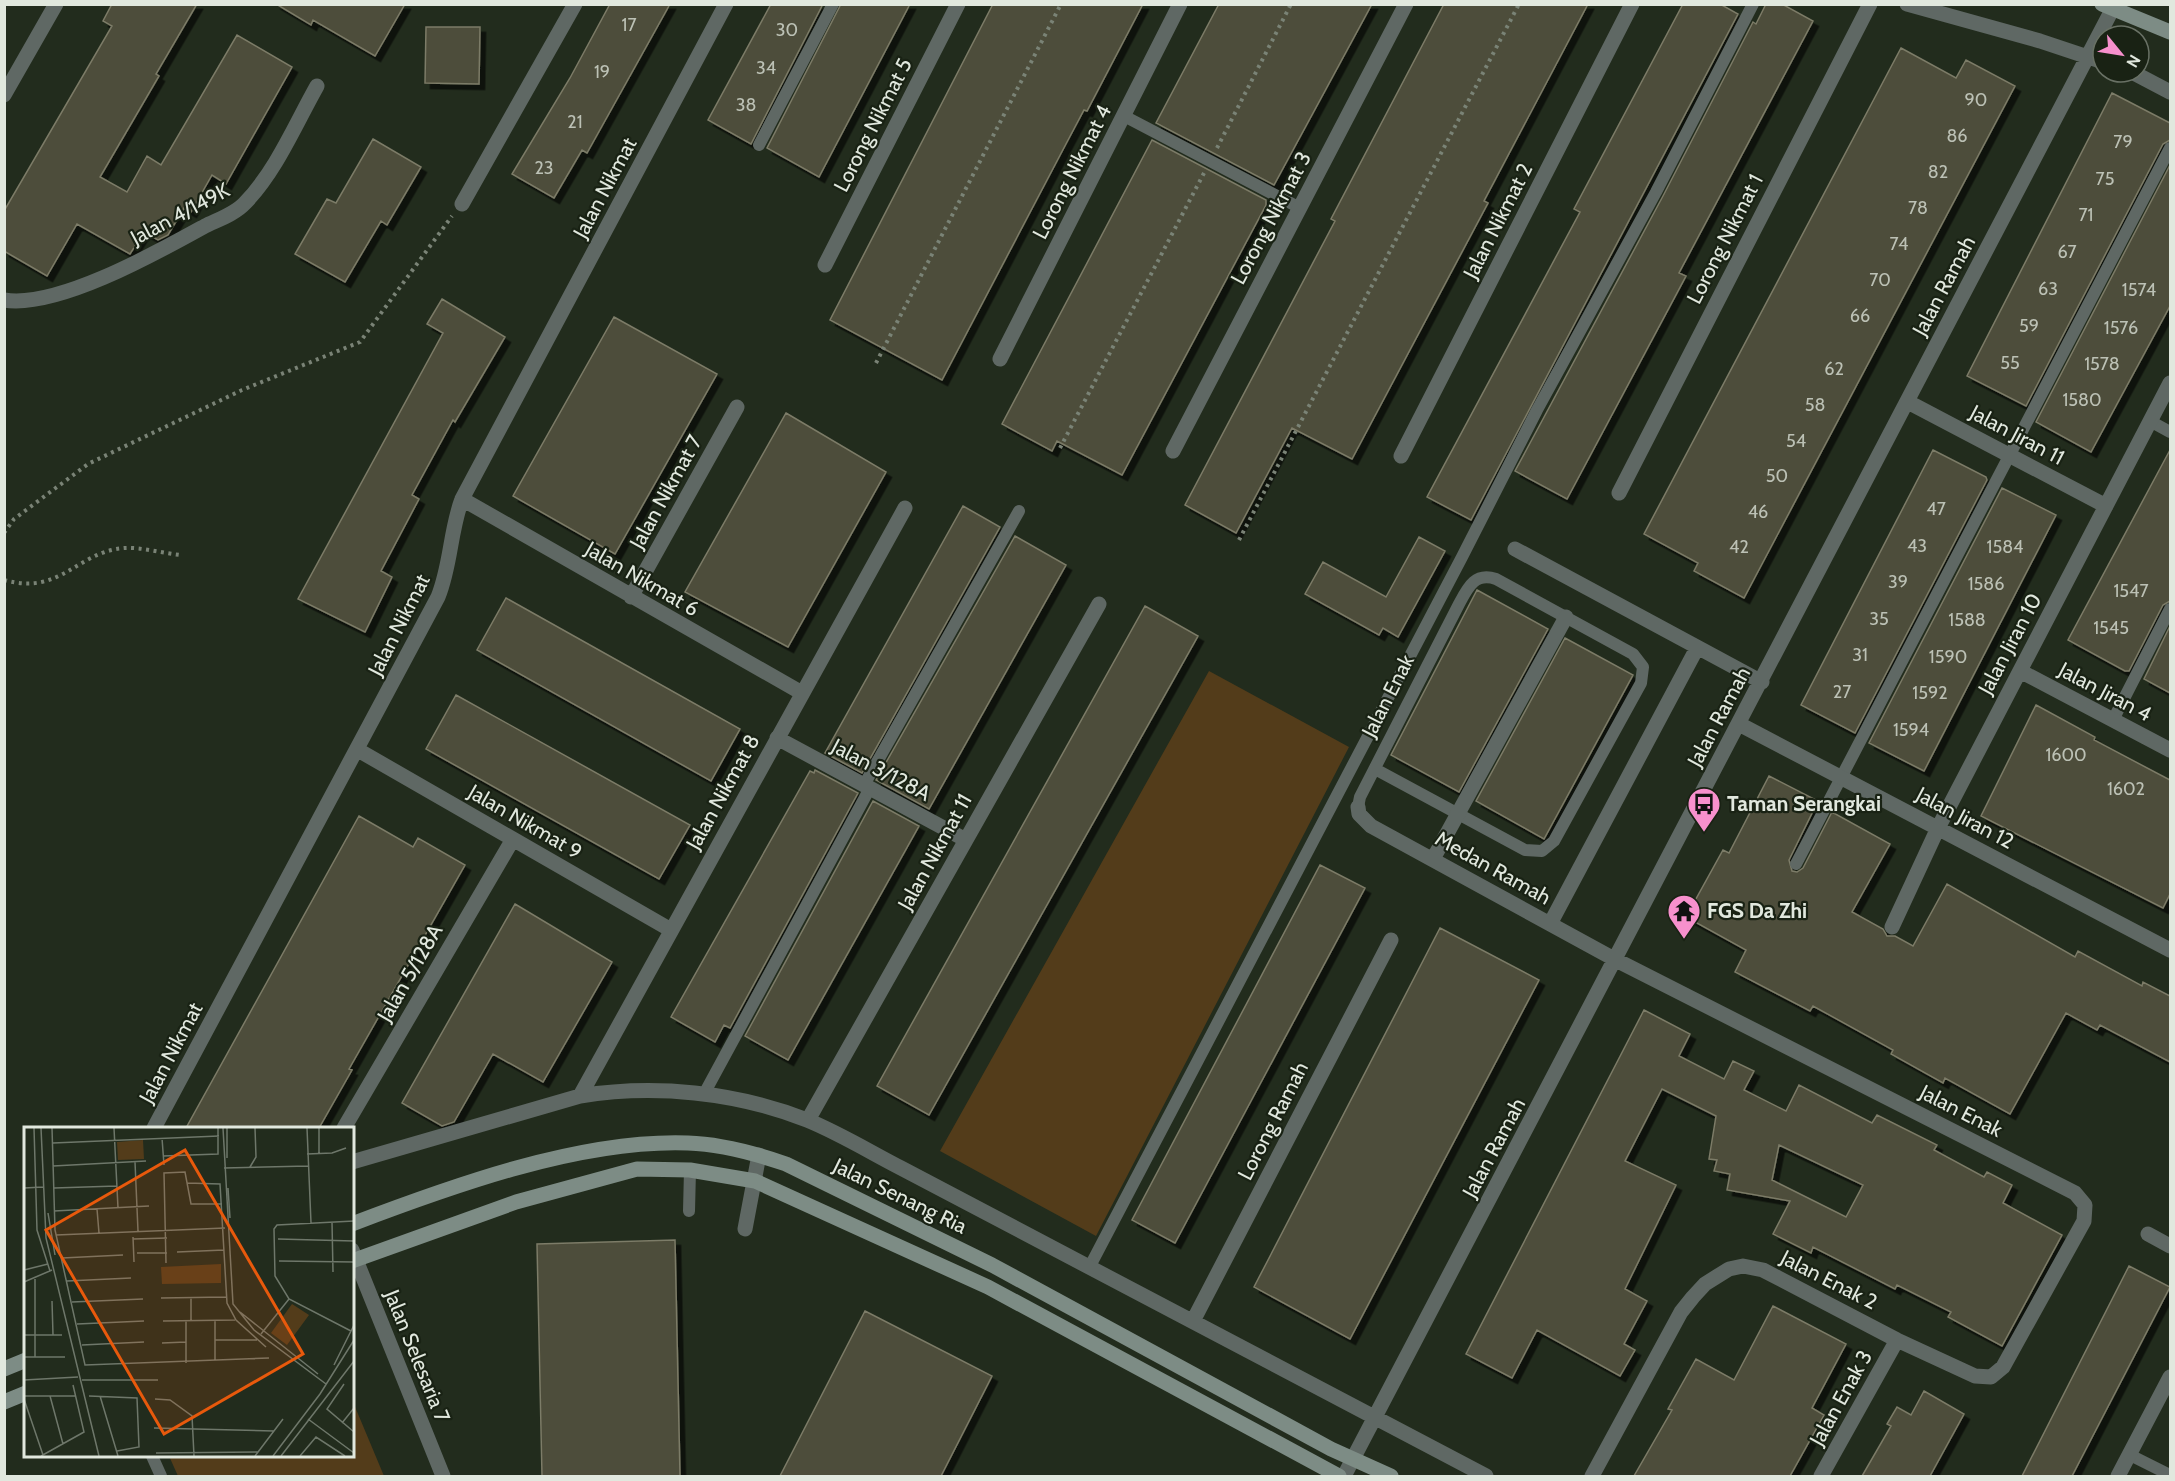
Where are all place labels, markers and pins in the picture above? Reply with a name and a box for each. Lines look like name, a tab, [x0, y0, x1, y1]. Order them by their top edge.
bus stop icon: Taman Serangkai	[1686, 786, 1722, 833]
place label: Taman Serangkai	[1727, 791, 1881, 816]
temple icon: FGS Da Zhi	[1666, 893, 1702, 940]
place label: FGS Da Zhi	[1707, 898, 1807, 923]

